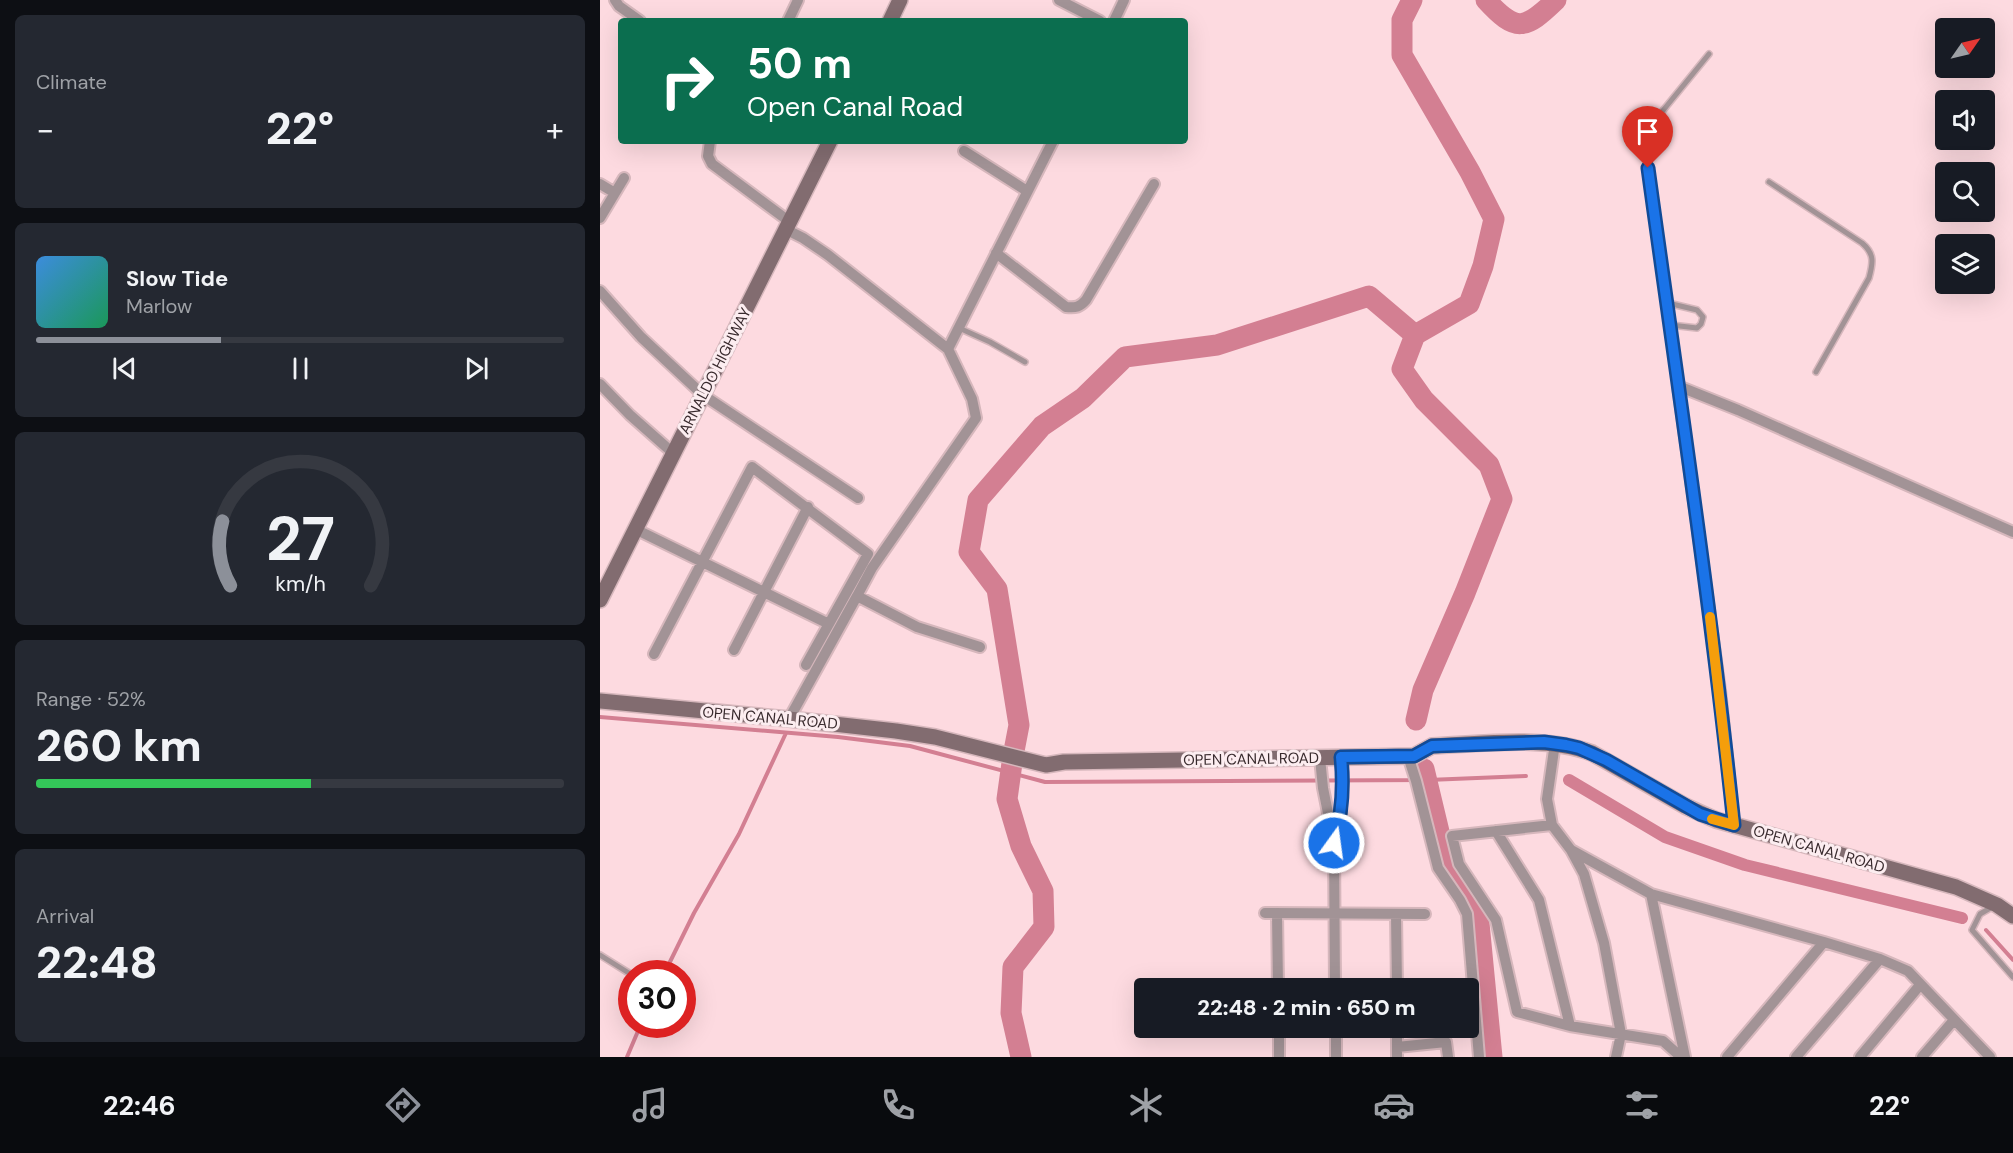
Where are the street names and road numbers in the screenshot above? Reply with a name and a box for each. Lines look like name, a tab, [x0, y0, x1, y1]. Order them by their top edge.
street label: ARNALDO HIGHWAY	[674, 304, 756, 438]
street label: OPEN CANAL ROAD	[701, 702, 839, 734]
street label: OPEN CANAL ROAD	[1183, 748, 1319, 770]
street label: OPEN CANAL ROAD	[1751, 821, 1887, 877]

